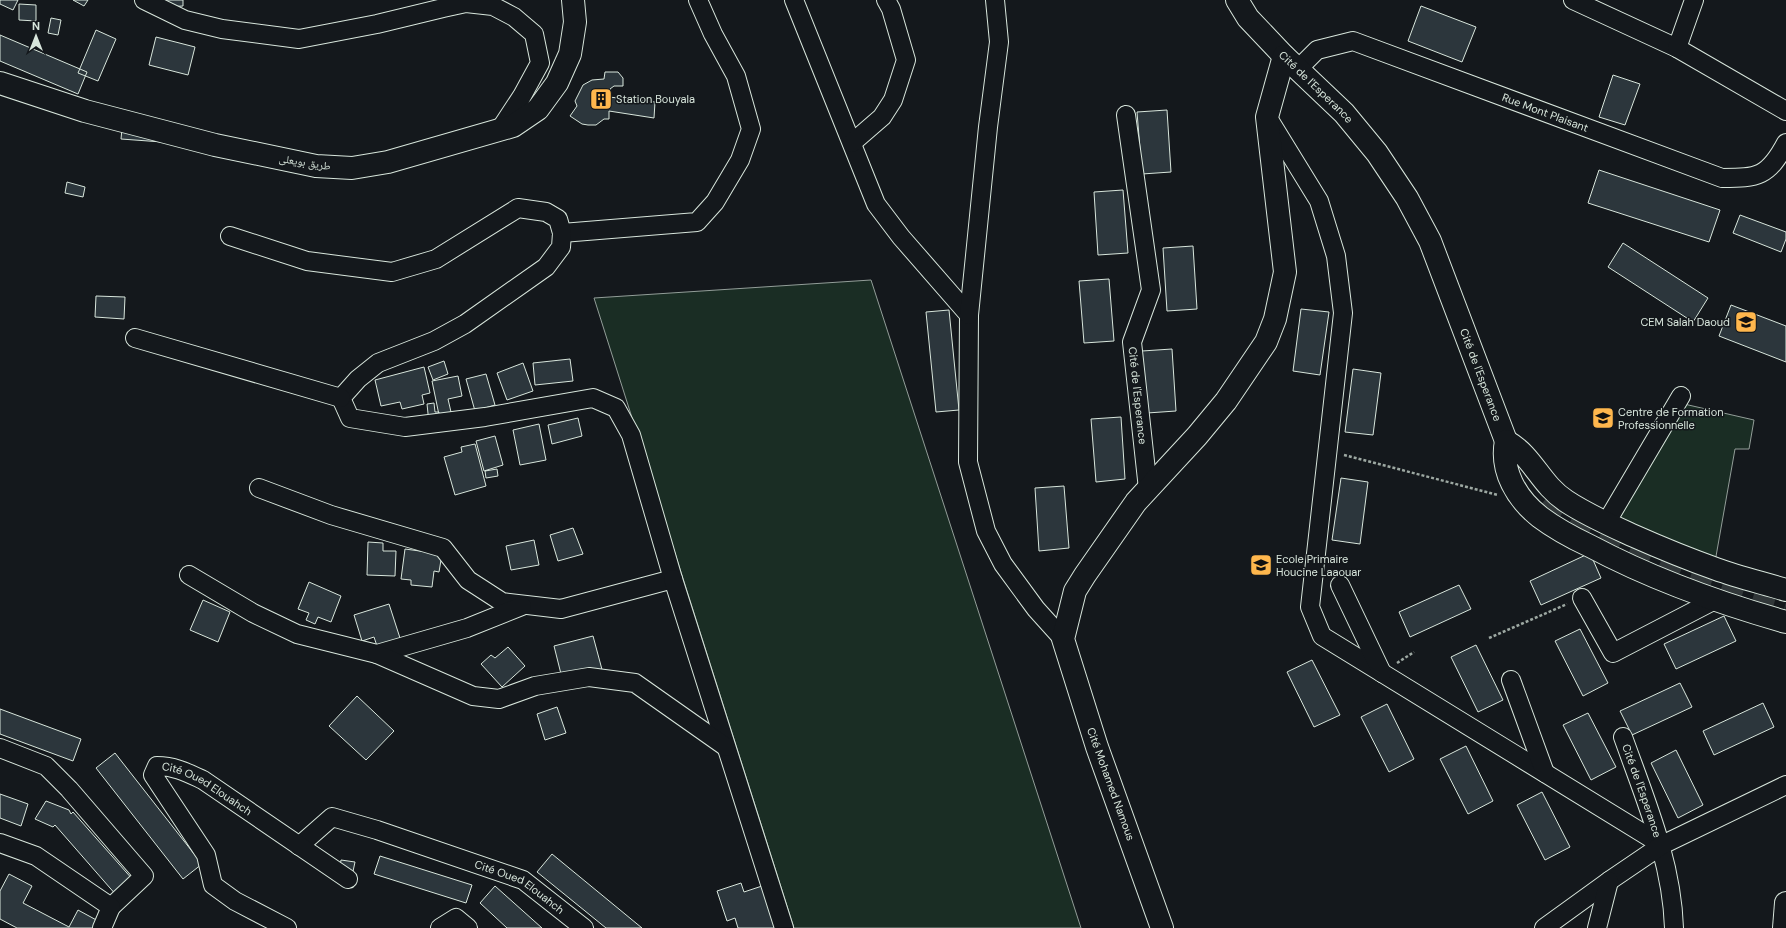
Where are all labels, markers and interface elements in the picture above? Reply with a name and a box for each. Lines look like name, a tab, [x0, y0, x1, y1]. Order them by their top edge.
north arrow	[16, 16, 56, 56]
text: N	[32, 19, 40, 33]
street label: Cité de l'Esperance	[1276, 48, 1356, 126]
building icon: Station Bouyala	[588, 86, 614, 112]
street label: Rue Mont Plaisant	[1500, 90, 1590, 135]
place label: Station Bouyala	[616, 92, 695, 106]
street label: طريق بويعلى	[278, 151, 332, 173]
school or university icon: CEM Salah Daoud	[1733, 309, 1759, 335]
place label: CEM Salah Daoud	[1640, 315, 1730, 329]
street label: Cité de l'Esperance	[1457, 326, 1505, 423]
street label: Cité de l'Esperance	[1126, 346, 1150, 445]
school or university icon: Centre de Formation Professionnelle	[1590, 405, 1616, 431]
place label: Centre de Formation Professionnelle	[1618, 405, 1724, 432]
school or university icon: Ecole Primaire Houcine Laaouar	[1248, 552, 1274, 578]
place label: Ecole Primaire Houcine Laaouar	[1276, 552, 1361, 579]
street label: Cité Mohamed Namous	[1084, 725, 1138, 843]
street label: Cité de l'Esperance	[1619, 742, 1665, 839]
street label: Cité Oued Elouahch	[161, 759, 255, 818]
street label: Cité Oued Elouahch	[473, 857, 567, 917]

